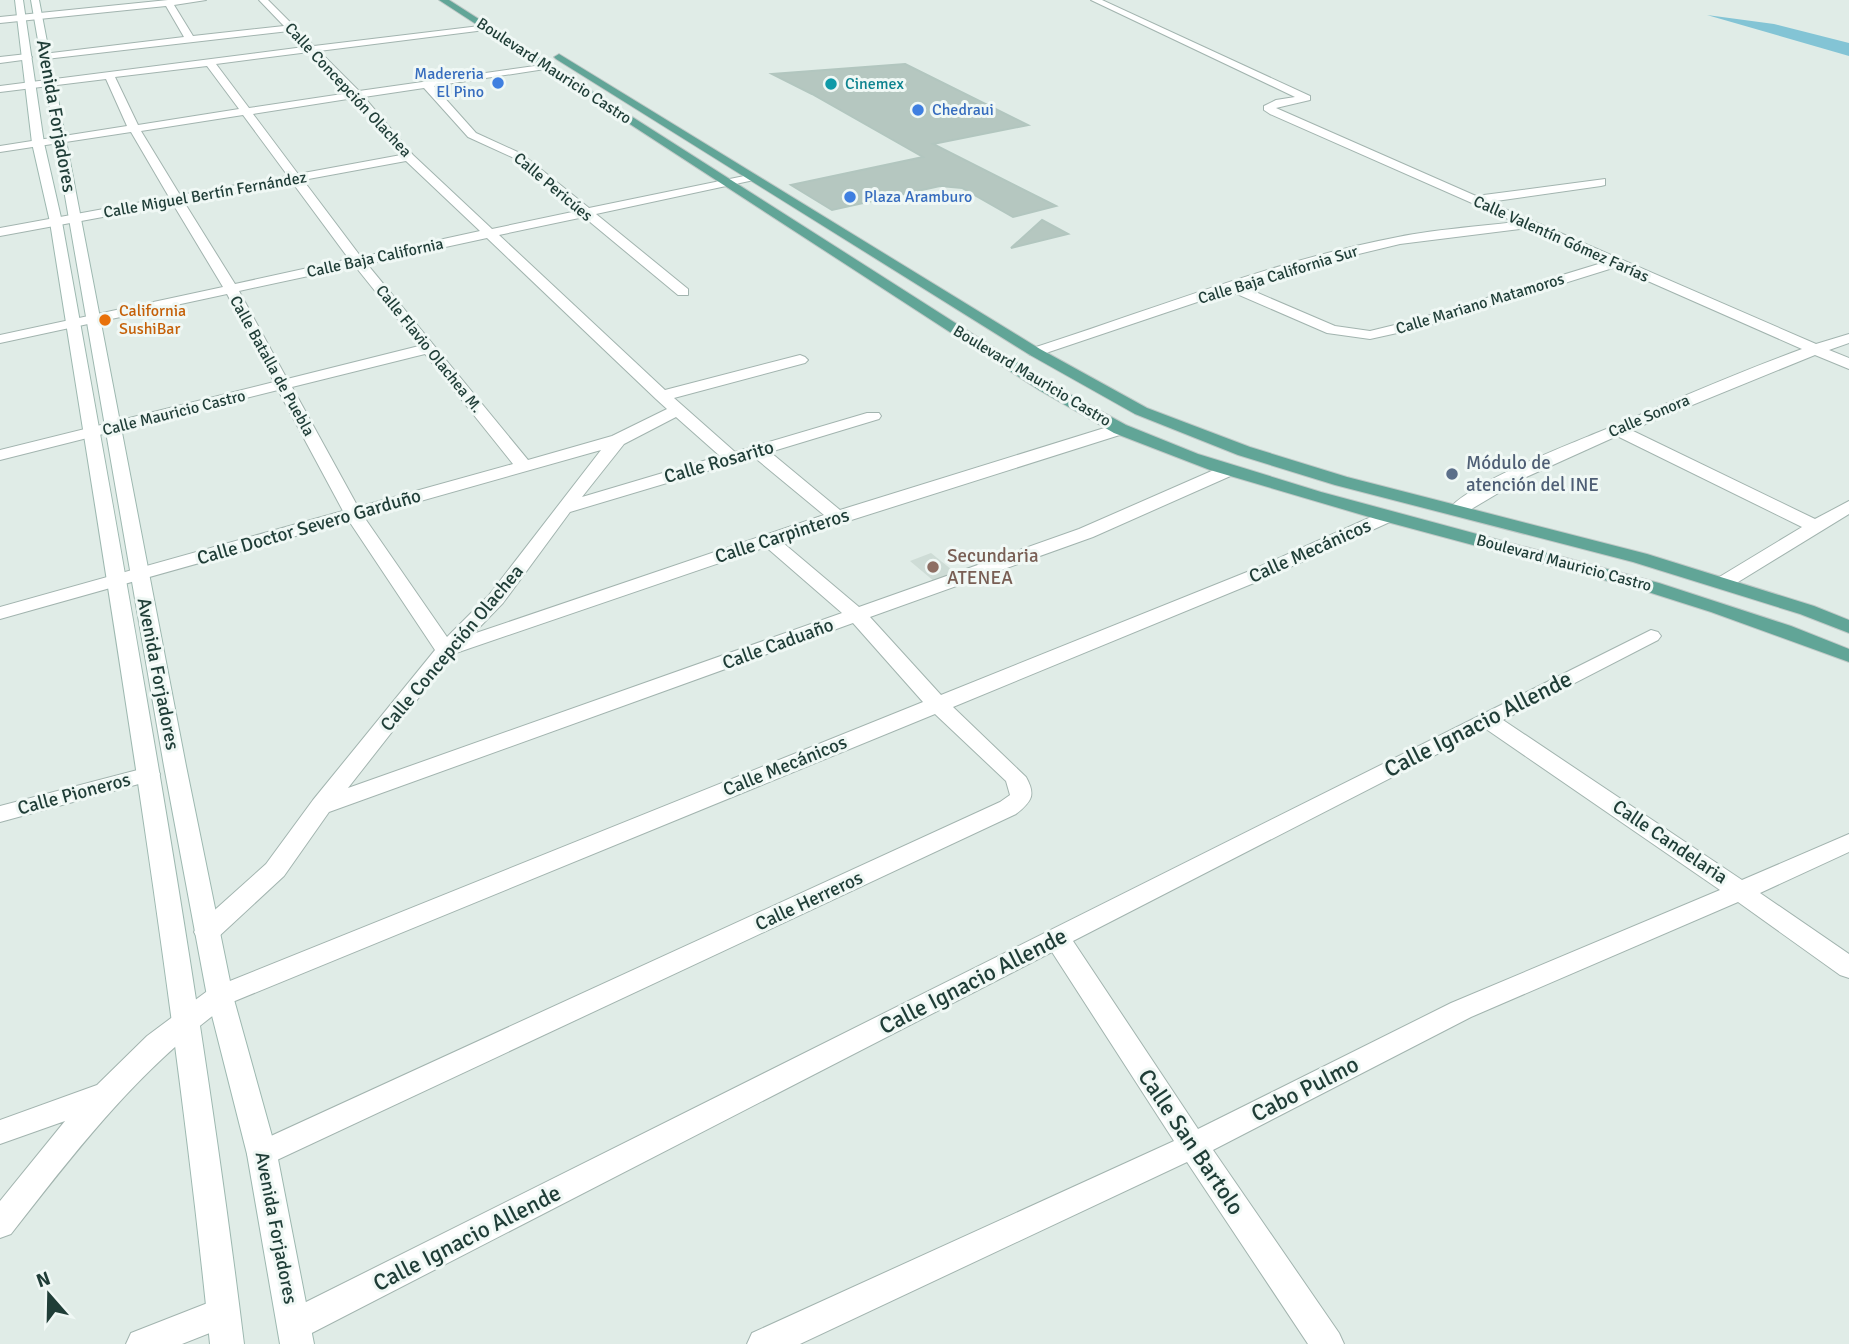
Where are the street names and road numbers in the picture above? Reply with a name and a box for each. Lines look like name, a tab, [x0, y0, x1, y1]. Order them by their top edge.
street label: Boulevard Mauricio Castro	[473, 13, 635, 129]
street label: Calle Concepción Olachea	[280, 18, 416, 162]
street label: Avenida Forjadores	[31, 38, 81, 194]
street label: Calle Pericúes	[510, 148, 596, 226]
street label: Calle Miguel Bertín Fernández	[102, 167, 308, 223]
street label: Calle Valentín Gómez Farías	[1470, 191, 1652, 287]
street label: Calle Baja California	[305, 234, 445, 282]
street label: Calle Baja California Sur	[1196, 241, 1361, 309]
street label: Calle Mariano Matamoros	[1393, 269, 1567, 339]
street label: Calle Flavio Olachea M.	[371, 281, 487, 417]
street label: Calle Batalla de Puebla	[225, 292, 319, 440]
street label: Boulevard Mauricio Castro	[949, 321, 1115, 431]
street label: Calle Mauricio Castro	[100, 386, 248, 440]
street label: Calle Sonora	[1605, 390, 1693, 442]
street label: Calle Rosarito	[661, 435, 777, 489]
street label: Calle Doctor Severo Garduño	[194, 483, 424, 570]
street label: Calle Carpinteros	[712, 503, 852, 569]
street label: Calle Mecánicos	[1245, 513, 1375, 589]
street label: Boulevard Mauricio Castro	[1474, 530, 1654, 596]
street label: Calle Concepción Olachea	[375, 560, 529, 736]
street label: Avenida Forjadores	[131, 596, 185, 752]
street label: Calle Caduaño	[719, 613, 837, 675]
street label: Calle Ignacio Allende	[1379, 664, 1577, 784]
street label: Calle Mecánicos	[720, 730, 850, 802]
street label: Calle Pioneros	[15, 767, 133, 821]
street label: Calle Candelaria	[1608, 795, 1732, 889]
street label: Calle Herreros	[751, 866, 867, 936]
street label: Calle Ignacio Allende	[874, 921, 1072, 1041]
street label: Cabo Pulmo	[1246, 1050, 1364, 1128]
street label: Calle San Bartolo	[1131, 1063, 1251, 1221]
street label: Avenida Forjadores	[249, 1150, 303, 1306]
street label: Calle Ignacio Allende	[368, 1178, 566, 1298]

